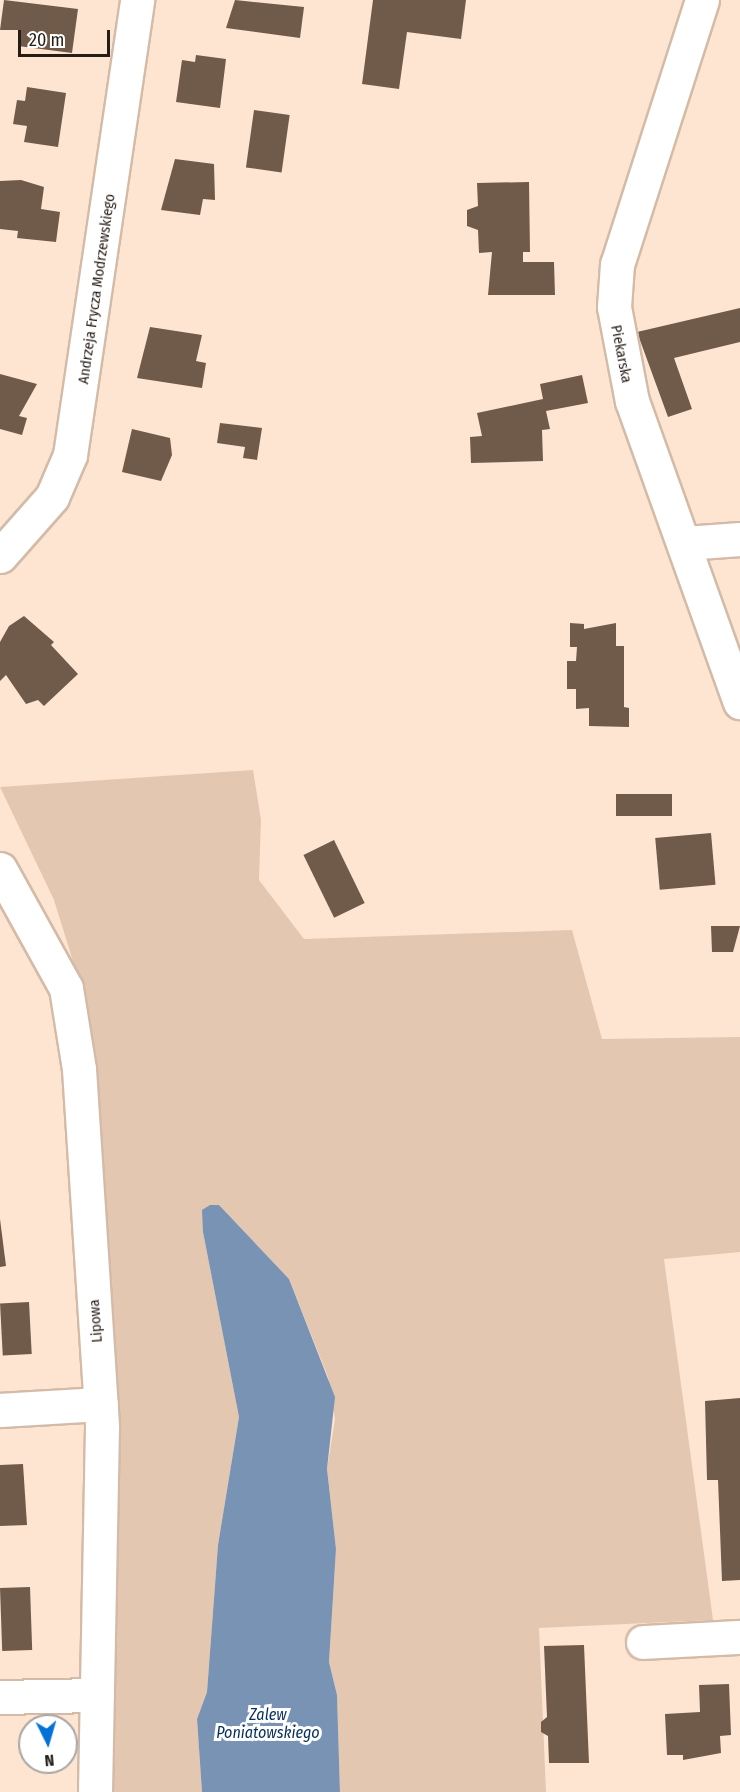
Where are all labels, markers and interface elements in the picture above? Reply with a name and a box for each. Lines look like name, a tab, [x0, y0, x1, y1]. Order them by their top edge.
scale bar	[21, 18, 112, 56]
text: 20 m	[29, 29, 64, 51]
street label: Andrzeja Frycza Modrzewskiego	[75, 193, 119, 385]
street label: Piekarska	[607, 323, 635, 385]
street label: Lipowa	[86, 1299, 106, 1343]
water label: Zalew Poniatowskiego	[216, 1705, 320, 1743]
north arrow	[18, 1714, 78, 1774]
text: N	[44, 1751, 55, 1770]

